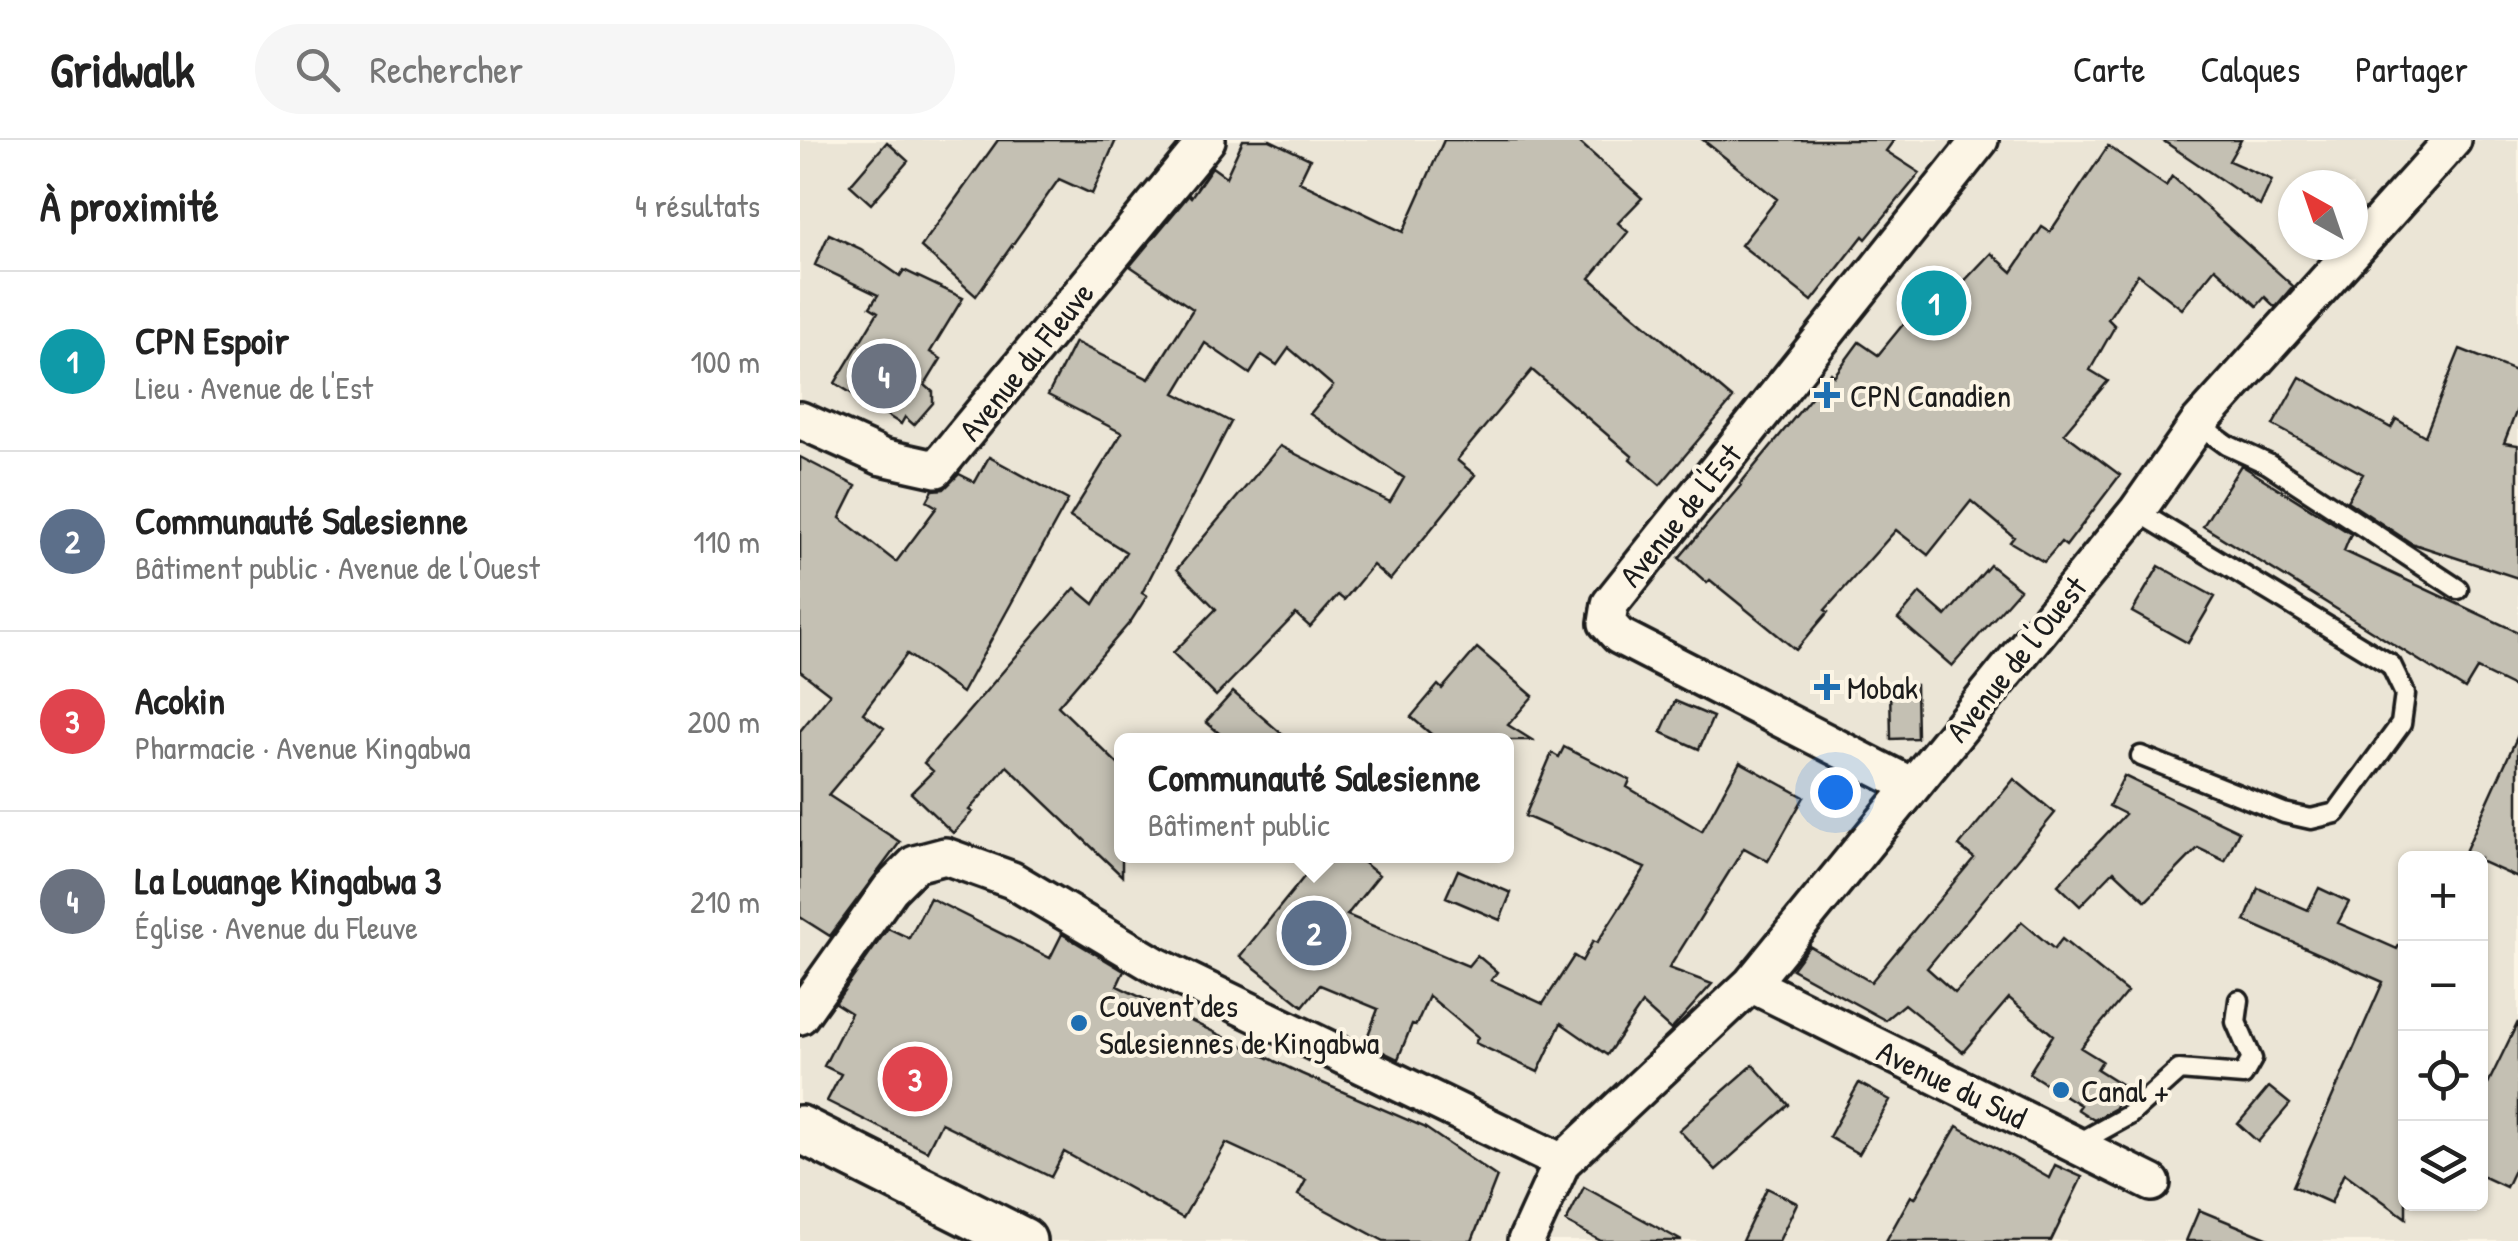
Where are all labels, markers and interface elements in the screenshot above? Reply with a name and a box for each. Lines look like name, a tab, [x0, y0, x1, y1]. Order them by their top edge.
search box	[255, 24, 955, 114]
text: Gridwalk	[50, 37, 195, 102]
icon: search	[290, 42, 345, 97]
text: Rechercher	[370, 43, 523, 95]
text: Carte	[2073, 46, 2145, 93]
text: Calques	[2200, 46, 2300, 93]
text: Partager	[2355, 46, 2468, 93]
north arrow	[2278, 170, 2368, 260]
text: À proximité	[40, 177, 219, 234]
text: 4 résultats	[635, 184, 760, 227]
pin: 1	[1902, 266, 1966, 340]
street label: Avenue du Fleuve	[949, 272, 1104, 449]
text: CPN Espoir	[135, 314, 289, 366]
pin: 4	[852, 338, 916, 414]
text: 1	[67, 340, 78, 383]
text: 100 m	[691, 340, 760, 383]
text: Lieu · Avenue de l'Est	[135, 366, 373, 409]
place label: CPN Canadien	[1850, 374, 2011, 417]
marker: CPN Canadien	[1814, 382, 1840, 408]
street label: Avenue de l'Est	[1609, 434, 1752, 595]
text: Communauté Salesienne	[135, 494, 468, 546]
text: 2	[65, 520, 80, 563]
text: 110 m	[693, 520, 760, 563]
text: Bâtiment public · Avenue de l'Ouest	[135, 546, 540, 589]
street label: Avenue de l'Ouest	[1936, 566, 2097, 751]
place label: Mobak	[1847, 666, 1918, 709]
text: Acokin	[135, 674, 225, 726]
marker: Mobak	[1816, 676, 1838, 698]
text: 3	[65, 700, 80, 743]
text: 200 m	[687, 700, 760, 743]
text: Pharmacie · Avenue Kingabwa	[135, 726, 471, 769]
popup	[1114, 733, 1514, 863]
text: Communauté Salesienne	[1148, 751, 1480, 803]
your location	[1810, 767, 1861, 818]
text: Bâtiment public	[1148, 803, 1330, 846]
map controls	[2398, 851, 2488, 1211]
button: +	[2398, 851, 2488, 941]
text: La Louange Kingabwa 3	[135, 854, 442, 906]
text: 4	[66, 880, 79, 923]
text: 210 m	[690, 880, 760, 923]
pin: 2	[1282, 896, 1346, 970]
text: Église · Avenue du Fleuve	[135, 906, 418, 949]
button: −	[2398, 941, 2488, 1031]
place label: Couvent des Salesiennes de Kingabwa	[1099, 984, 1379, 1064]
marker: Couvent des Salesiennes de Kingabwa	[1068, 1012, 1090, 1034]
street label: Avenue du Sud	[1870, 1029, 2034, 1139]
button: locate	[2398, 1031, 2488, 1121]
pin: 3	[882, 1042, 948, 1116]
place label: Canal +	[2081, 1069, 2169, 1112]
marker: Canal +	[2050, 1079, 2072, 1101]
button: layers	[2398, 1121, 2488, 1211]

